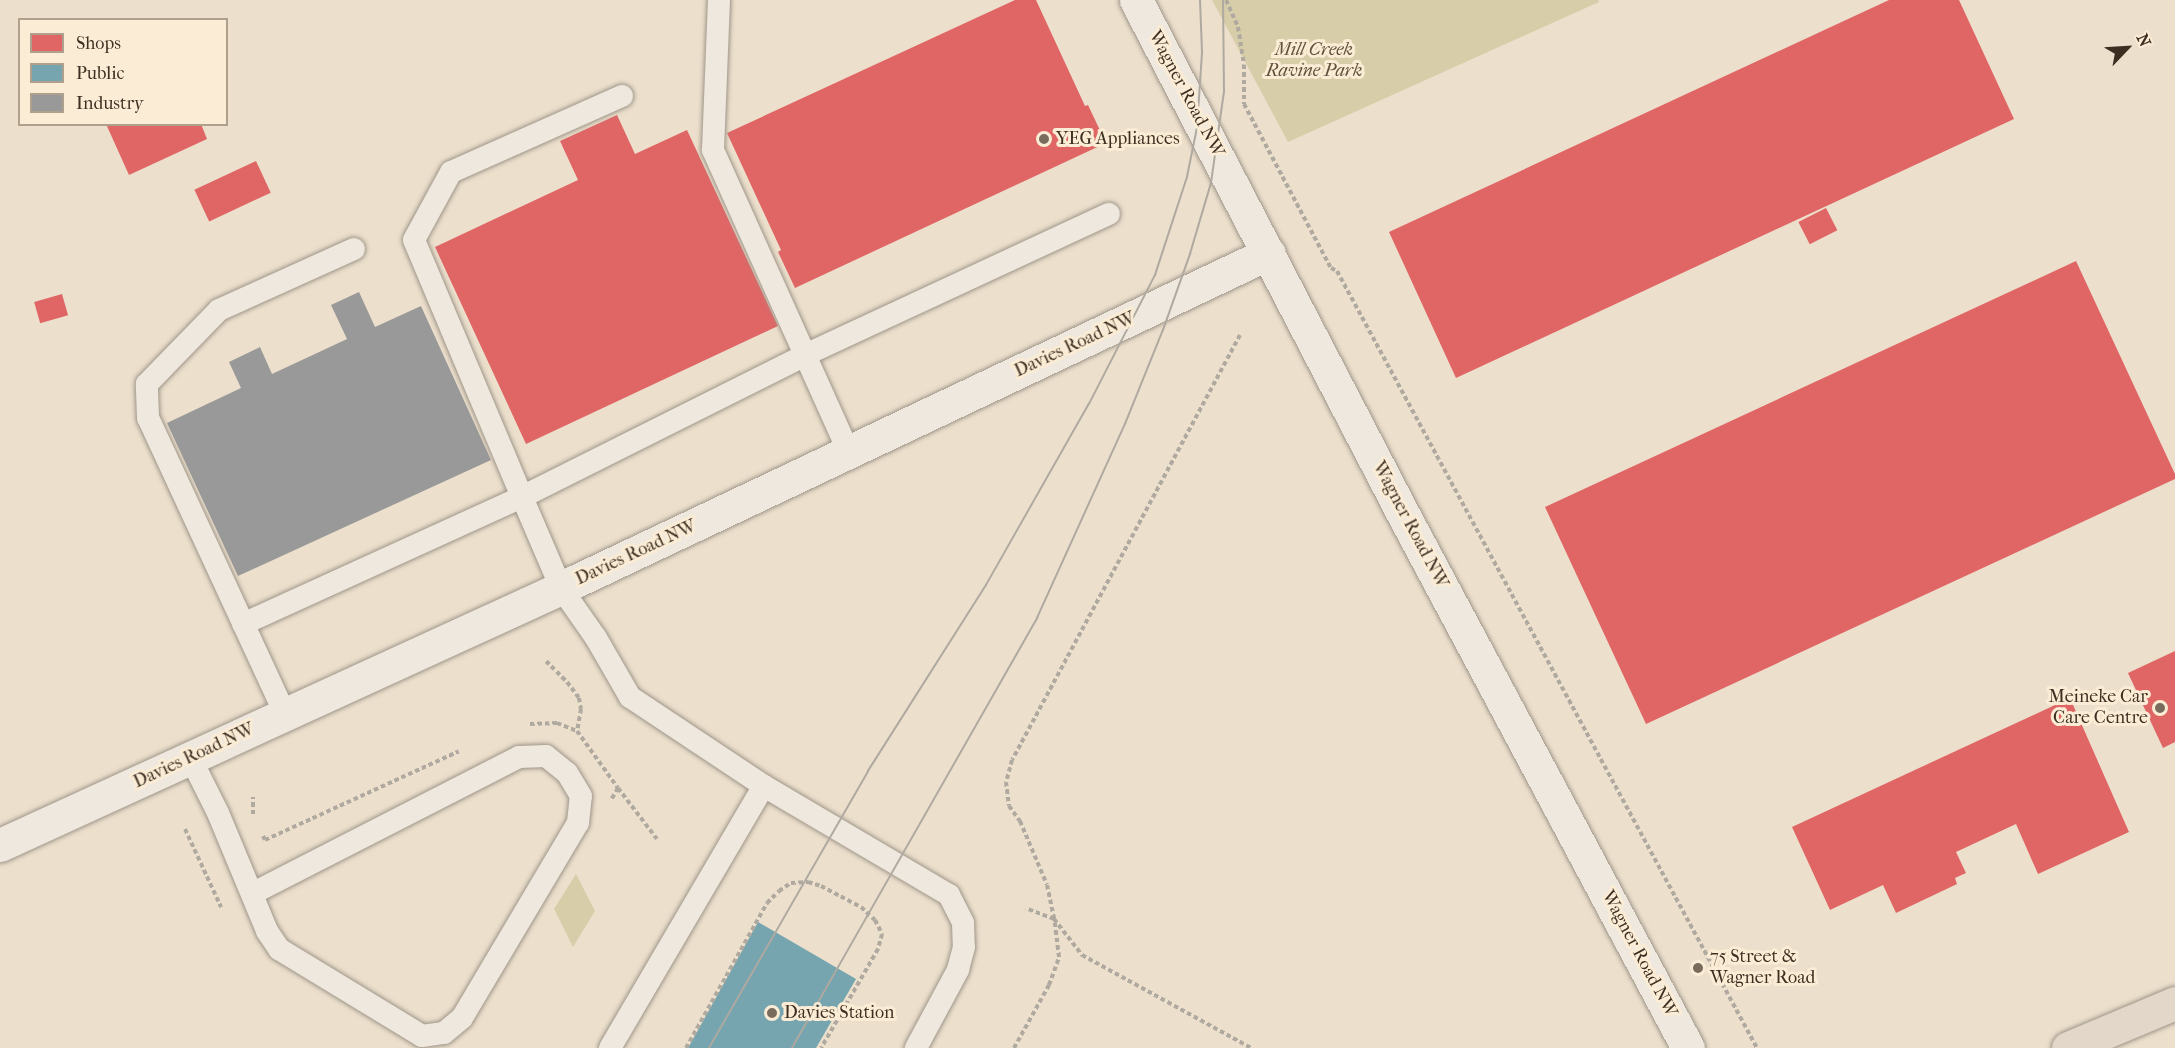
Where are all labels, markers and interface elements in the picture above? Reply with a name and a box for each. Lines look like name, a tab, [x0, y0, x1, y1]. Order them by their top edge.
legend	[18, 18, 228, 126]
north arrow	[2097, 18, 2157, 78]
street label: Wagner Road NW	[1143, 27, 1229, 161]
text: N	[2133, 31, 2155, 50]
text: Shops	[76, 33, 121, 54]
park label: Mill Creek Ravine Park	[1266, 40, 1362, 82]
text: Public	[76, 63, 124, 84]
text: Industry	[76, 93, 144, 114]
place label: YEG Appliances	[1056, 128, 1180, 150]
marker: YEG Appliances	[1037, 132, 1051, 146]
street label: Davies Road NW	[1011, 308, 1139, 382]
street label: Wagner Road NW	[1367, 458, 1453, 592]
street label: Davies Road NW	[572, 516, 700, 590]
place label: Meineke Car Care Centre	[2048, 687, 2148, 730]
marker: Meineke Car Care Centre	[2153, 701, 2167, 715]
street label: Davies Road NW	[130, 719, 258, 793]
street label: Wagner Road NW	[1596, 887, 1682, 1021]
place label: 75 Street & Wagner Road	[1710, 947, 1815, 990]
marker: 75 Street & Wagner Road	[1691, 961, 1705, 975]
place label: Davies Station	[784, 1002, 894, 1024]
marker: Davies Station	[765, 1006, 779, 1020]

